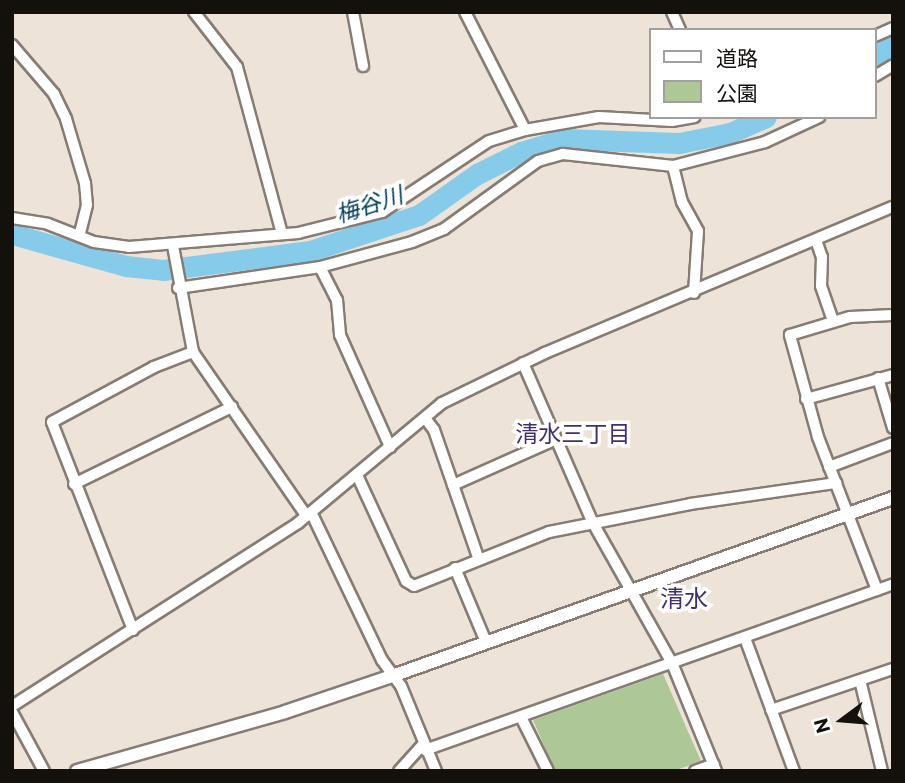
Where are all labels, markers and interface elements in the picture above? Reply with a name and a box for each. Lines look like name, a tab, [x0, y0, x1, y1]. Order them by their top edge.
legend	[650, 28, 877, 119]
text: 道路	[716, 45, 758, 70]
text: 公園	[716, 80, 758, 105]
water label: 梅谷川	[332, 180, 406, 228]
district label: 清水三丁目	[516, 419, 630, 447]
district label: 清水	[660, 584, 708, 612]
north arrow	[807, 685, 877, 755]
text: N	[808, 716, 834, 736]

